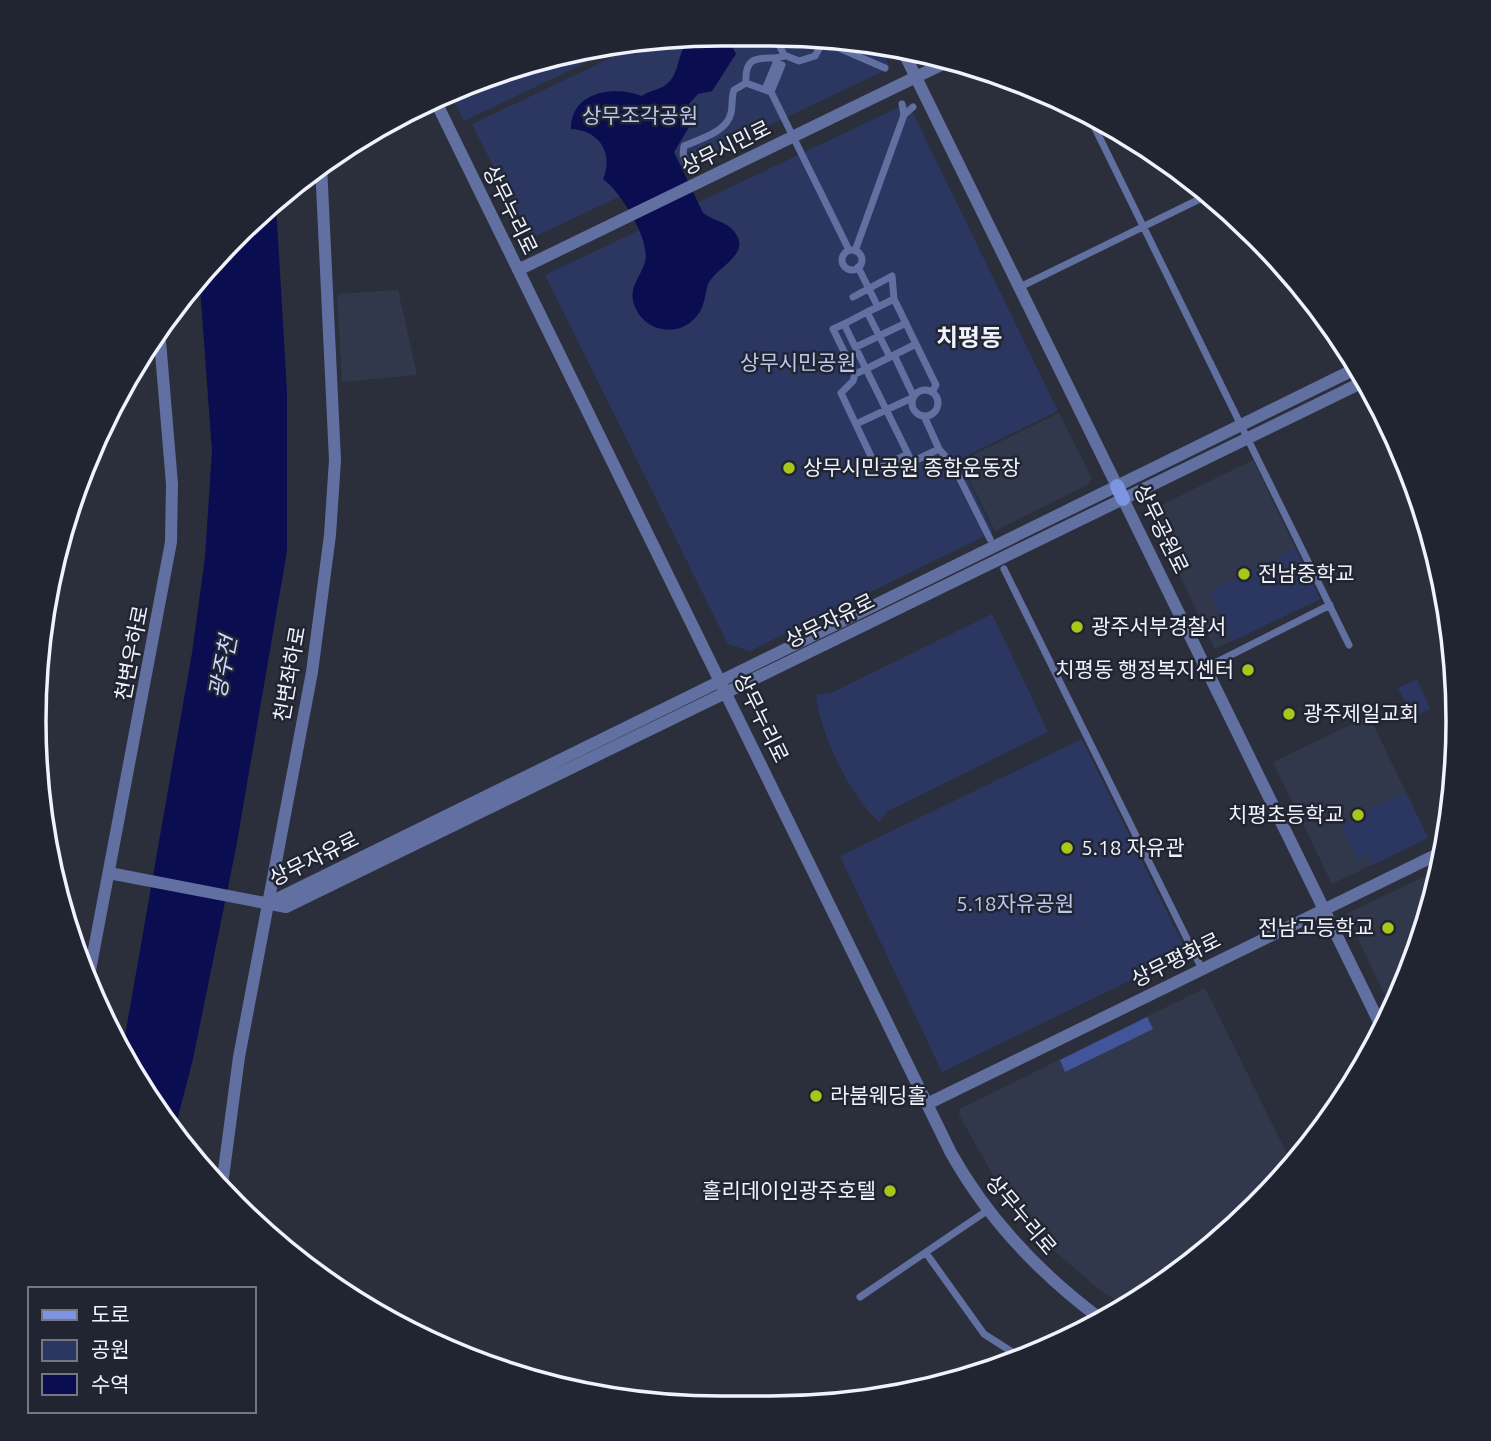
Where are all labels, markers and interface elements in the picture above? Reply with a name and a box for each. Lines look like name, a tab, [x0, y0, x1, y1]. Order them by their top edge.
park label: 상무조각공원	[582, 103, 698, 127]
street label: 상무시민로	[677, 115, 774, 179]
street label: 상무누리로	[479, 161, 543, 258]
district label: 치평동	[936, 324, 1002, 351]
park label: 상무시민공원	[740, 350, 856, 374]
place label: 상무시민공원 종합운동장	[803, 455, 1020, 479]
marker: 상무시민공원 종합운동장	[781, 460, 797, 476]
street label: 상무공원로	[1130, 480, 1194, 577]
place label: 전남중학교	[1258, 561, 1355, 585]
marker: 전남중학교	[1236, 566, 1252, 582]
street label: 상무자유로	[781, 588, 878, 652]
street label: 천변우하로	[110, 603, 152, 703]
place label: 광주서부경찰서	[1091, 614, 1226, 638]
marker: 광주서부경찰서	[1069, 619, 1085, 635]
street label: 천변좌하로	[269, 624, 309, 723]
water label: 광주천	[204, 631, 241, 700]
place label: 치평동 행정복지센터	[1055, 657, 1234, 681]
marker: 치평동 행정복지센터	[1240, 662, 1256, 678]
street label: 상무누리로	[730, 669, 794, 766]
place label: 광주제일교회	[1303, 701, 1419, 725]
marker: 광주제일교회	[1281, 706, 1297, 722]
place label: 치평초등학교	[1228, 802, 1344, 826]
marker: 치평초등학교	[1350, 807, 1366, 823]
street label: 상무자유로	[265, 826, 362, 890]
place label: 5.18 자유관	[1081, 835, 1184, 859]
marker: 5.18 자유관	[1059, 840, 1075, 856]
park label: 5.18자유공원	[956, 891, 1074, 915]
place label: 전남고등학교	[1258, 915, 1374, 939]
marker: 전남고등학교	[1380, 920, 1396, 936]
street label: 상무평화로	[1127, 927, 1224, 991]
place label: 라붐웨딩홀	[830, 1083, 927, 1107]
marker: 라붐웨딩홀	[808, 1088, 824, 1104]
street label: 상무누리로	[982, 1170, 1062, 1259]
place label: 홀리데이인광주호텔	[702, 1178, 876, 1202]
marker: 홀리데이인광주호텔	[882, 1183, 898, 1199]
legend	[28, 1287, 256, 1413]
text: 도로	[91, 1302, 130, 1326]
text: 공원	[91, 1337, 130, 1361]
text: 수역	[91, 1372, 130, 1396]

